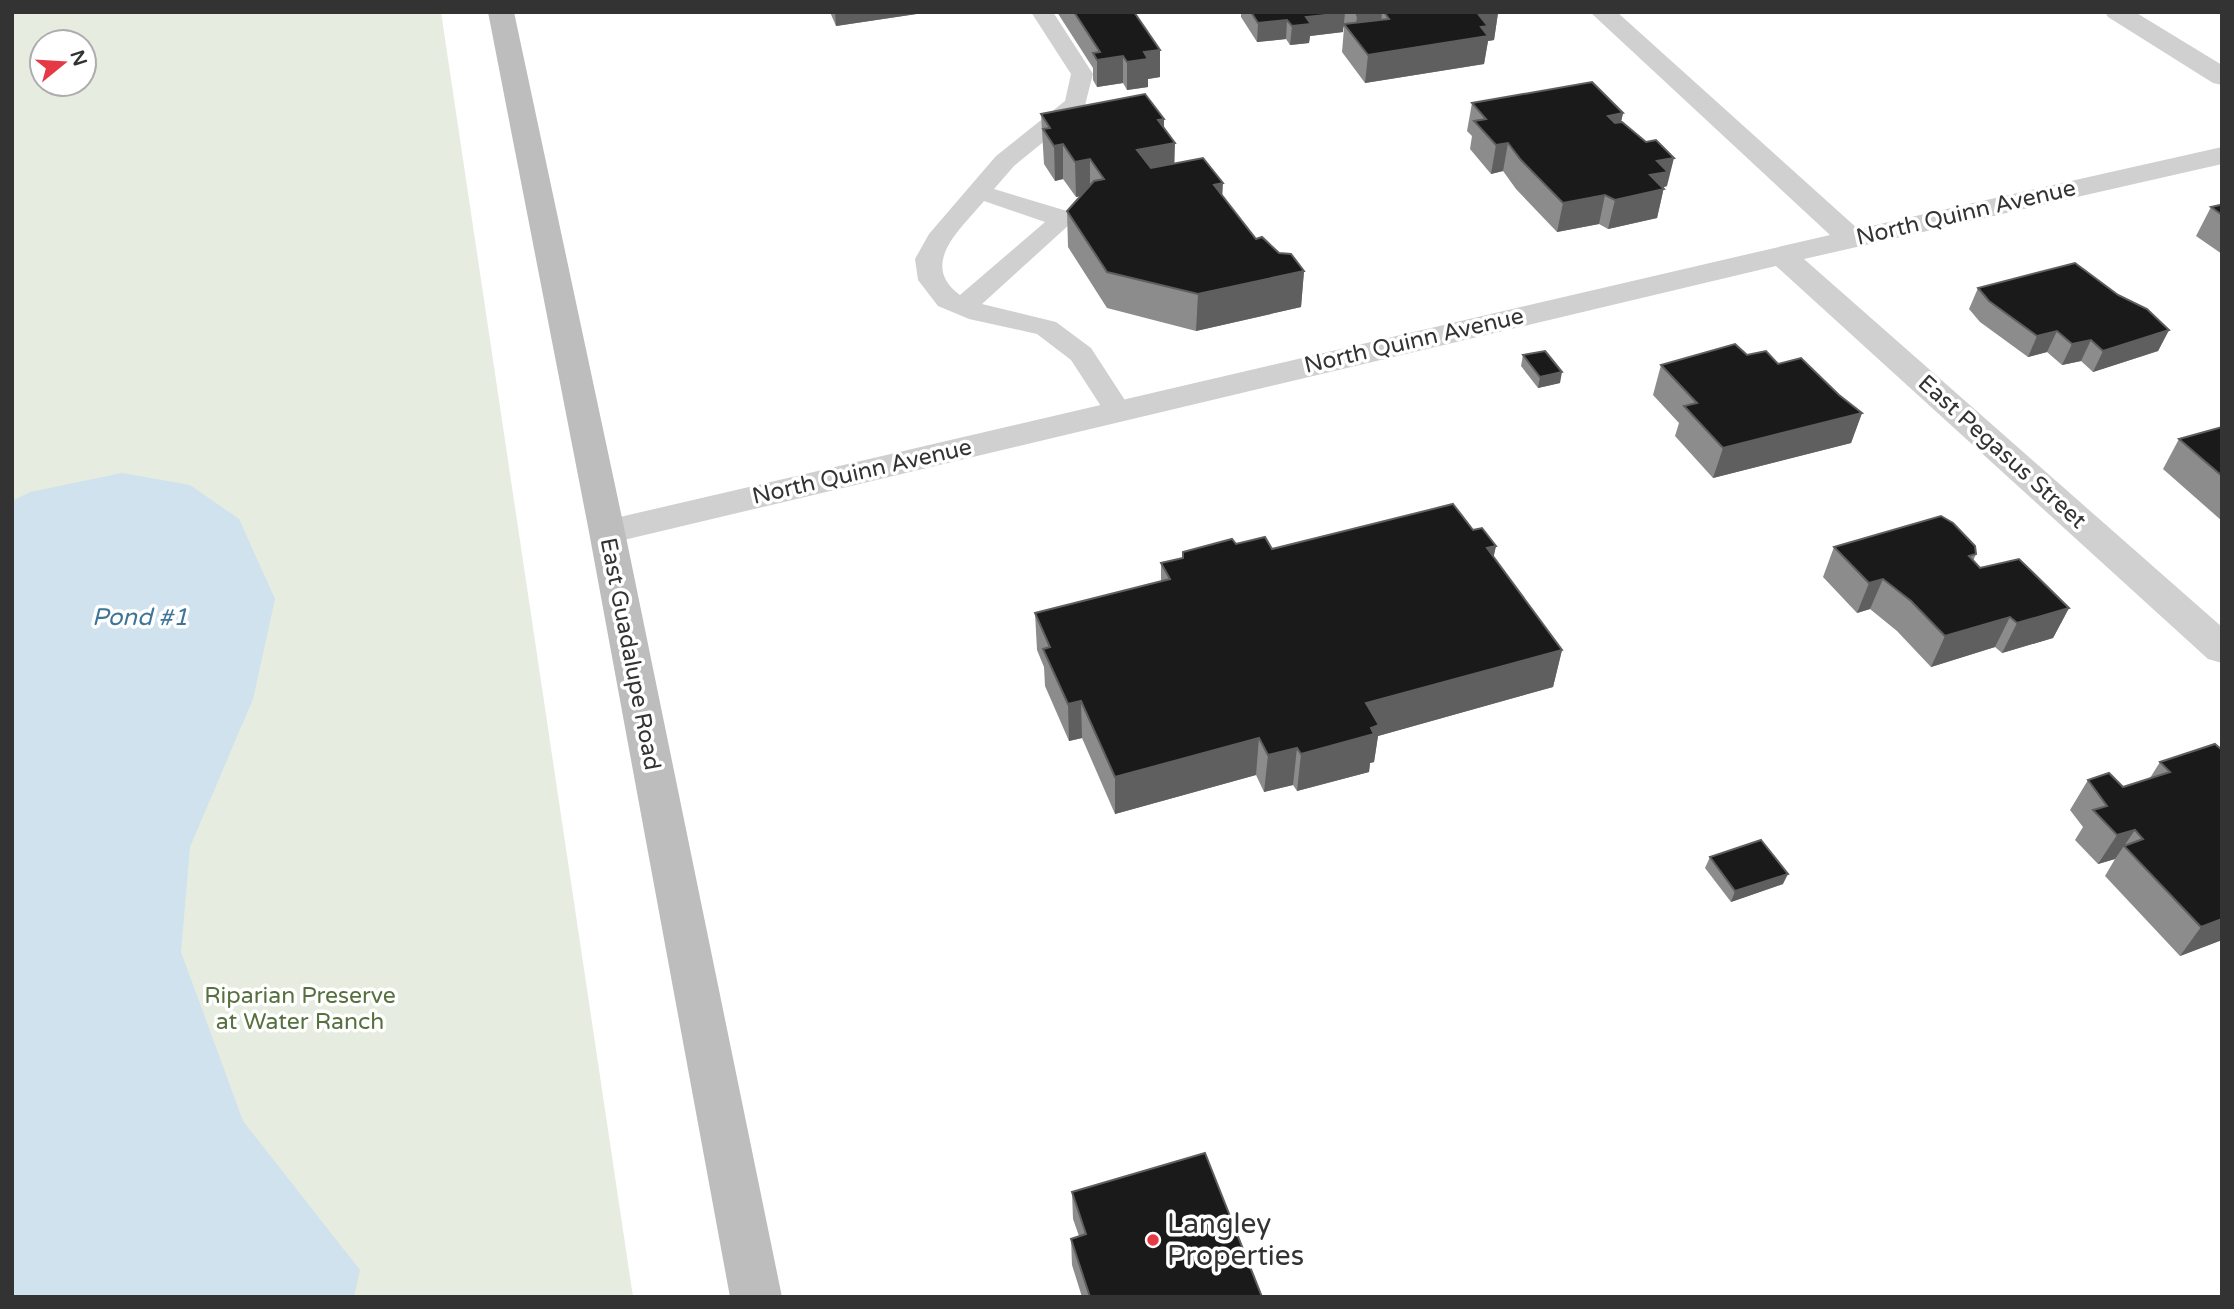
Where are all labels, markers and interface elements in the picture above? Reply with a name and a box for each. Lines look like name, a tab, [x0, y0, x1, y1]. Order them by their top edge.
north arrow	[28, 28, 98, 98]
text: N	[65, 47, 91, 69]
street label: North Quinn Avenue	[1854, 174, 2078, 252]
street label: North Quinn Avenue	[1302, 302, 1526, 380]
street label: East Pegasus Street	[1912, 369, 2092, 535]
street label: North Quinn Avenue	[750, 433, 974, 511]
street label: East Guadalupe Road	[594, 536, 666, 772]
water label: Pond #1	[92, 603, 188, 632]
park label: Riparian Preserve at Water Ranch	[204, 982, 396, 1036]
place label: Langley Properties	[1167, 1207, 1304, 1273]
marker: Langley Properties	[1145, 1232, 1161, 1248]

